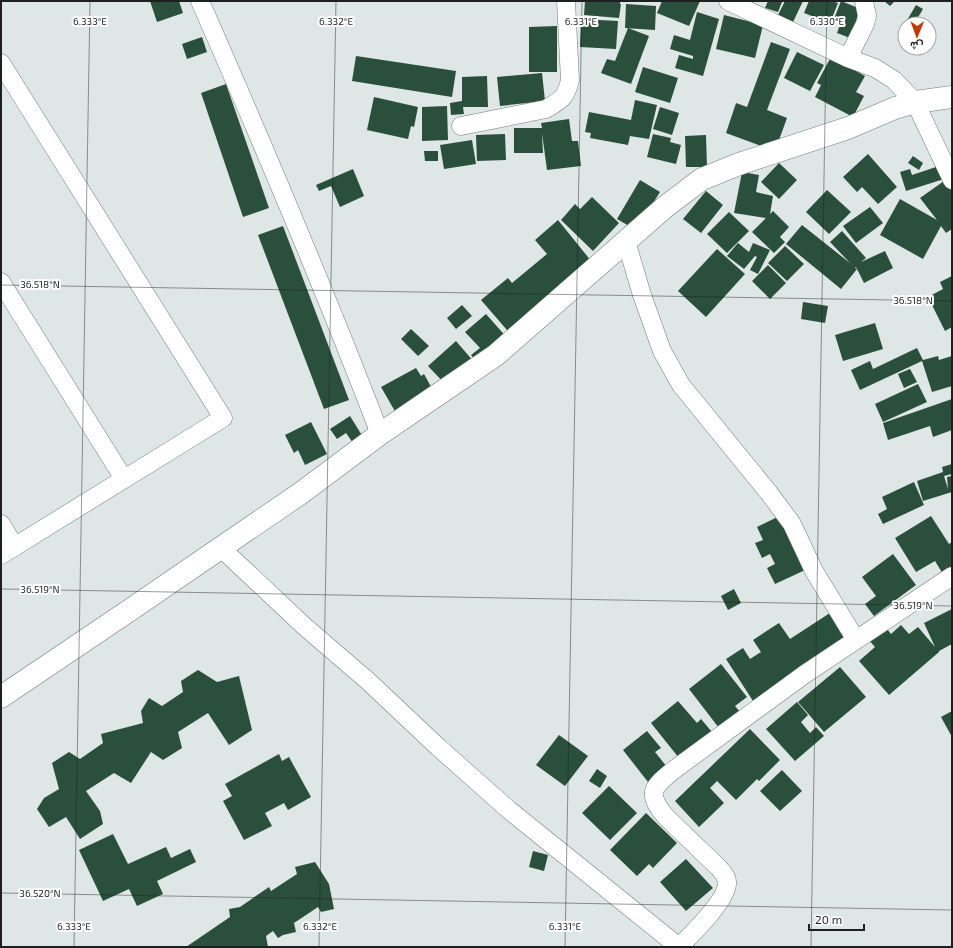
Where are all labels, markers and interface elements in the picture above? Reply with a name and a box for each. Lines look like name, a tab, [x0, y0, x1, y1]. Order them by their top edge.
text: 6.333°E	[73, 15, 107, 27]
text: 6.332°E	[319, 15, 353, 27]
text: 6.331°E	[565, 15, 598, 27]
text: 6.330°E	[810, 15, 845, 27]
north arrow	[897, 16, 937, 56]
text: ش	[910, 39, 924, 53]
text: 36.518°N	[20, 278, 60, 290]
text: 36.518°N	[893, 294, 933, 306]
text: 36.519°N	[20, 583, 60, 595]
text: 36.519°N	[893, 599, 933, 611]
text: 36.520°N	[19, 887, 61, 899]
scale bar	[809, 906, 864, 932]
text: 20 m	[815, 912, 842, 926]
text: 6.333°E	[57, 920, 91, 932]
text: 6.332°E	[303, 920, 337, 932]
text: 6.331°E	[549, 920, 582, 932]

